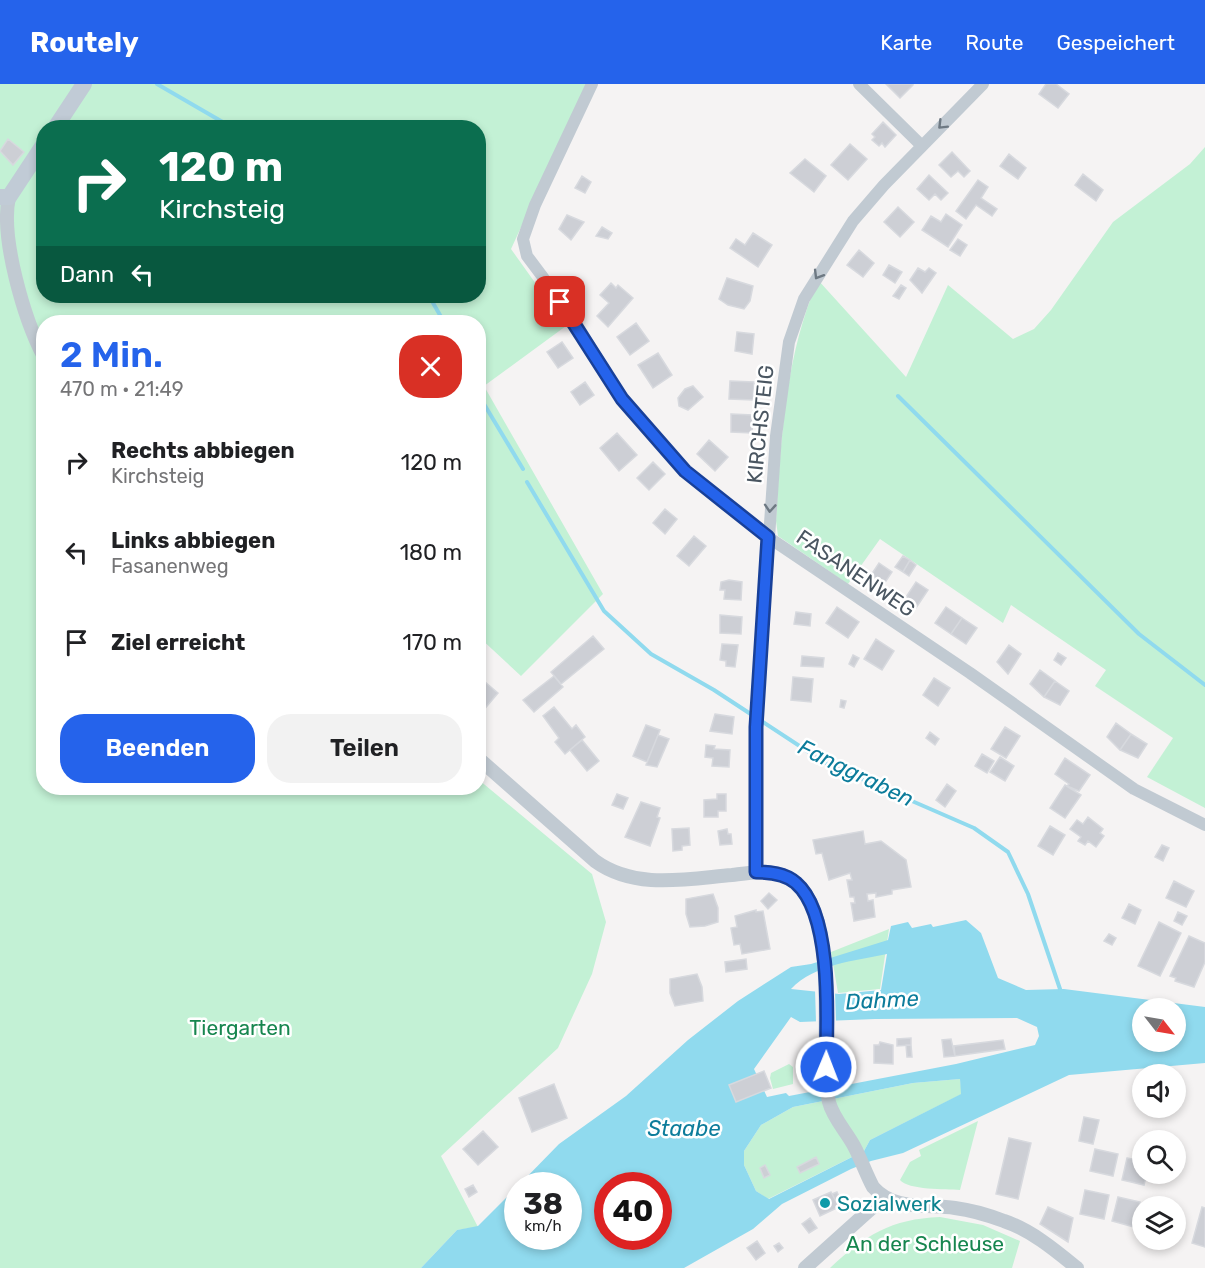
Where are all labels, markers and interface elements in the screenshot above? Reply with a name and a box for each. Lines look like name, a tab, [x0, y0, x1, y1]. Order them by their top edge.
text: Routely	[30, 26, 139, 59]
text: Karte	[880, 30, 932, 55]
text: Route	[965, 30, 1024, 55]
text: Gespeichert	[1057, 30, 1175, 55]
one-way arrow	[938, 118, 949, 129]
text: 120 m	[159, 142, 283, 192]
icon: right	[60, 144, 138, 222]
text: Kirchsteig	[159, 193, 285, 225]
icon: left	[126, 258, 159, 291]
text: Dann	[60, 261, 114, 288]
one-way arrow	[814, 269, 826, 279]
pin	[534, 276, 585, 327]
icon: arrive	[543, 285, 576, 318]
text: 2 Min.	[60, 333, 163, 376]
button: close	[399, 335, 462, 398]
street label: KIRCHSTEIG	[741, 364, 779, 484]
text: 470 m · 21:49	[60, 377, 184, 401]
text: Rechts abbiegen	[111, 437, 295, 464]
icon: right	[60, 446, 93, 479]
text: 120 m	[401, 449, 462, 476]
text: Kirchsteig	[111, 464, 204, 488]
one-way arrow	[764, 503, 777, 512]
street label: FASANENWEG	[792, 524, 920, 622]
text: Links abbiegen	[111, 527, 275, 554]
icon: left	[60, 536, 93, 569]
text: 180 m	[400, 539, 462, 566]
text: Fasanenweg	[111, 554, 229, 578]
icon: arrive	[60, 626, 93, 659]
text: Ziel erreicht	[111, 629, 245, 656]
text: 170 m	[402, 629, 462, 656]
button: Beenden	[60, 714, 255, 783]
button: Teilen	[267, 714, 462, 783]
water label: Fanggraben	[794, 733, 918, 813]
water label: Dahme	[845, 985, 919, 1015]
north arrow	[1132, 998, 1186, 1052]
map controls	[1132, 998, 1186, 1250]
park label: Tiergarten	[189, 1015, 291, 1040]
position arrow	[794, 1035, 858, 1099]
button: sound	[1132, 1064, 1186, 1118]
water label: Staabe	[647, 1115, 721, 1142]
button: search	[1132, 1130, 1186, 1184]
speed limit sign: 40	[594, 1172, 672, 1250]
text: 38	[523, 1186, 563, 1222]
place label: Sozialwerk	[837, 1191, 942, 1216]
marker: Sozialwerk	[818, 1196, 832, 1210]
button: layers	[1132, 1196, 1186, 1250]
text: km/h	[524, 1217, 562, 1235]
park label: An der Schleuse	[846, 1231, 1004, 1256]

